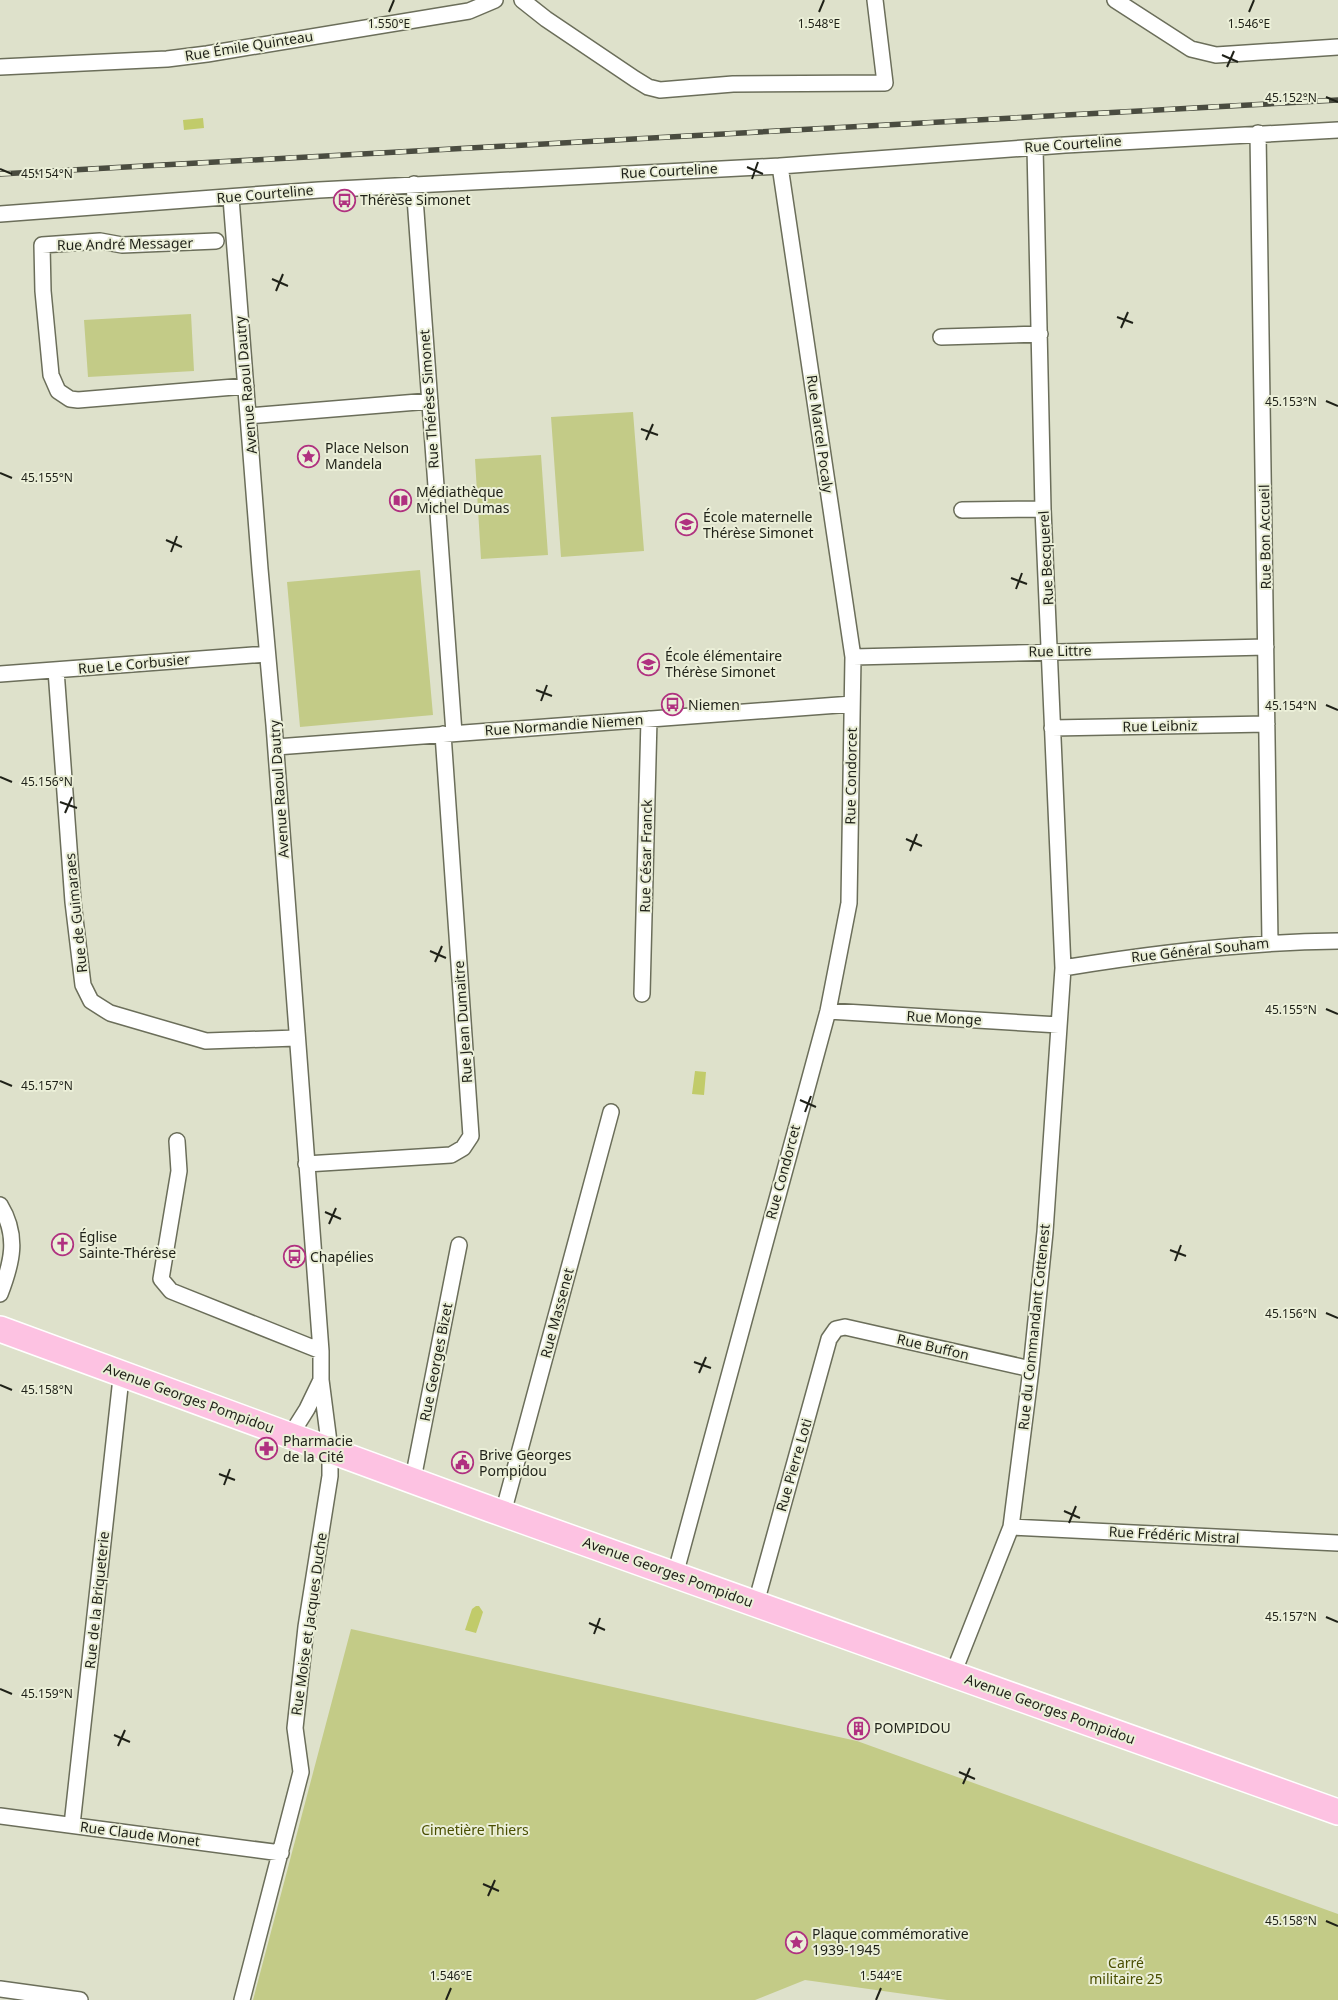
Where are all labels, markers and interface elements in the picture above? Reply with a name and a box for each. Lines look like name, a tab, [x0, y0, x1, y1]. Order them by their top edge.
text: 1.550°E	[368, 15, 410, 32]
text: 1.548°E	[798, 15, 840, 32]
text: 1.546°E	[1228, 15, 1270, 32]
street label: Rue Émile Quinteau	[183, 26, 315, 65]
text: 45.152°N	[1265, 89, 1317, 106]
street label: Rue Courteline	[1024, 131, 1122, 156]
street label: Rue Courteline	[620, 158, 718, 183]
text: 45.154°N	[21, 165, 73, 182]
street label: Rue Courteline	[216, 180, 314, 207]
bus stop icon: Thérèse Simonet	[332, 188, 356, 212]
place label: Thérèse Simonet	[360, 190, 470, 209]
street label: Rue André Messager	[57, 233, 194, 254]
street label: Avenue Raoul Dautry	[230, 314, 261, 455]
street label: Rue Thérèse Simonet	[414, 329, 443, 469]
street label: Rue Marcel Pocaly	[803, 374, 838, 495]
text: 45.153°N	[1265, 393, 1317, 410]
place label: Place Nelson Mandela	[325, 438, 409, 473]
place icon: Place Nelson Mandela	[297, 444, 321, 468]
text: 45.155°N	[21, 469, 73, 486]
place label: Médiathèque Michel Dumas	[416, 482, 510, 517]
street label: Rue Bon Accueil	[1254, 484, 1275, 590]
library icon: Médiathèque Michel Dumas	[388, 488, 412, 512]
place label: École maternelle Thérèse Simonet	[703, 507, 813, 542]
street label: Rue Becquerel	[1034, 510, 1057, 606]
school or university icon: École maternelle Thérèse Simonet	[675, 513, 699, 537]
street label: Rue Littre	[1028, 640, 1092, 661]
place label: École élémentaire Thérèse Simonet	[665, 646, 782, 681]
street label: Rue Le Corbusier	[77, 649, 191, 678]
school or university icon: École élémentaire Thérèse Simonet	[637, 652, 661, 676]
bus stop icon: Niemen	[660, 693, 684, 717]
place label: Niemen	[688, 695, 740, 714]
text: 45.154°N	[1265, 697, 1317, 714]
street label: Rue Normandie Niemen	[484, 709, 644, 740]
street label: Rue Leibniz	[1122, 715, 1198, 736]
street label: Avenue Raoul Dautry	[264, 718, 293, 859]
street label: Rue Condorcet	[840, 727, 861, 825]
text: 45.156°N	[21, 773, 73, 790]
street label: Rue César Franck	[635, 799, 656, 913]
street label: Rue de Guimaraes	[60, 852, 91, 974]
street label: Rue Général Souham	[1130, 933, 1270, 966]
street label: Rue Jean Dumaitre	[449, 960, 476, 1084]
text: 45.155°N	[1265, 1001, 1317, 1018]
street label: Rue Monge	[906, 1006, 982, 1029]
text: 45.157°N	[21, 1077, 73, 1094]
street label: Rue Condorcet	[761, 1123, 804, 1221]
street label: Rue du Commandant Cottenest	[1013, 1223, 1054, 1431]
place label: Église Sainte-Thérèse	[79, 1227, 176, 1262]
church icon: Église Sainte-Thérèse	[51, 1233, 75, 1257]
bus stop icon: Chapélies	[282, 1245, 306, 1269]
place label: Chapélies	[310, 1247, 374, 1266]
street label: Rue Massenet	[535, 1266, 578, 1360]
street label: Rue Georges Bizet	[415, 1301, 456, 1423]
text: 45.156°N	[1265, 1305, 1317, 1322]
street label: Rue Buffon	[895, 1329, 971, 1364]
street label: Avenue Georges Pompidou	[101, 1358, 277, 1437]
text: 45.158°N	[21, 1381, 73, 1398]
street label: Rue Pierre Loti	[771, 1416, 816, 1514]
place label: Pharmacie de la Cité	[283, 1431, 353, 1466]
pharmacy icon: Pharmacie de la Cité	[255, 1437, 279, 1461]
place label: Brive Georges Pompidou	[479, 1445, 572, 1480]
public building icon: Brive Georges Pompidou	[451, 1451, 475, 1475]
street label: Rue Frédéric Mistral	[1108, 1522, 1240, 1547]
street label: Rue de la Briqueterie	[80, 1530, 113, 1670]
street label: Rue Moise et Jacques Duche	[286, 1531, 331, 1717]
street label: Avenue Georges Pompidou	[580, 1532, 756, 1611]
text: 45.157°N	[1265, 1608, 1317, 1625]
street label: Avenue Georges Pompidou	[962, 1669, 1138, 1748]
text: 45.159°N	[21, 1685, 73, 1702]
building icon: POMPIDOU	[846, 1716, 870, 1740]
place label: POMPIDOU	[874, 1718, 951, 1737]
street label: Rue Claude Monet	[79, 1817, 201, 1850]
park label: Cimetière Thiers	[421, 1820, 529, 1839]
text: 45.158°N	[1265, 1912, 1317, 1929]
place label: Plaque commémorative 1939-1945	[812, 1924, 969, 1959]
place icon: Plaque commémorative 1939-1945	[784, 1930, 808, 1954]
park label: Carré militaire 25	[1089, 1953, 1163, 1988]
text: 1.546°E	[430, 1967, 472, 1984]
text: 1.544°E	[860, 1967, 902, 1984]

